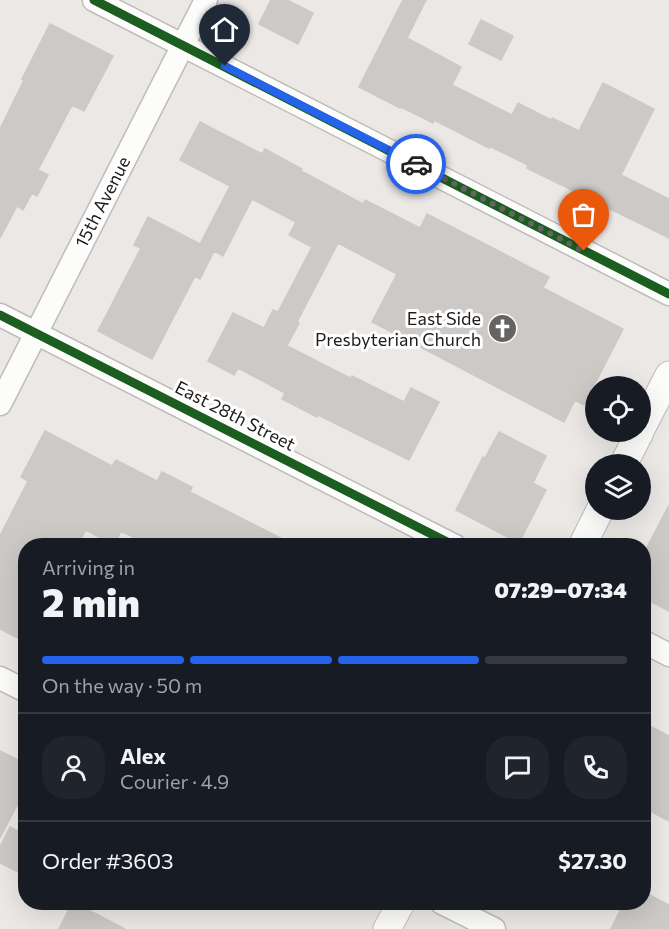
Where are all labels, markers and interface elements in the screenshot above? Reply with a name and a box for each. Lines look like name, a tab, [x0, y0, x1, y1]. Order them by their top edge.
pin	[199, 4, 250, 66]
icon: home	[208, 13, 241, 46]
courier	[386, 134, 446, 194]
icon: car	[400, 148, 433, 181]
street label: 15th Avenue	[70, 152, 134, 251]
pin	[558, 189, 609, 251]
icon: bag	[567, 198, 600, 231]
place label: East Side Presbyterian Church	[315, 307, 481, 350]
church icon: East Side Presbyterian Church	[486, 313, 518, 345]
street label: East 28th Street	[172, 375, 299, 455]
map controls	[585, 376, 651, 520]
button: locate	[585, 376, 651, 442]
button: layers	[585, 454, 651, 520]
text: Arriving in	[42, 555, 135, 579]
text: 07:29–07:34	[494, 576, 627, 603]
text: 2 min	[42, 577, 140, 625]
text: On the way · 50 m	[42, 673, 202, 697]
button: person	[42, 736, 105, 799]
button: chat	[486, 736, 549, 799]
button: phone	[564, 736, 627, 799]
text: Alex	[120, 742, 166, 769]
text: Courier · 4.9	[120, 769, 229, 793]
text: Order #3603	[42, 847, 173, 874]
text: $27.30	[558, 847, 627, 874]

